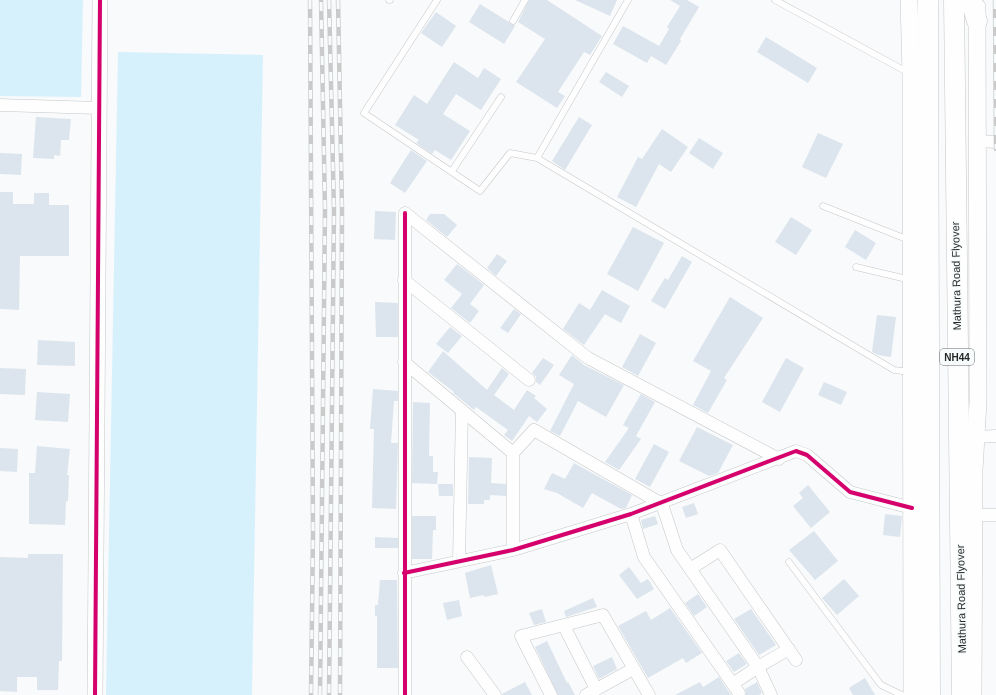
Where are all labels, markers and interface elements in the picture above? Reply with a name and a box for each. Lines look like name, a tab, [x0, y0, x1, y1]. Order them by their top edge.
street label: Mathura Road Flyover	[949, 221, 963, 331]
road number: NH44	[940, 349, 974, 365]
street label: Mathura Road Flyover	[954, 544, 968, 654]

